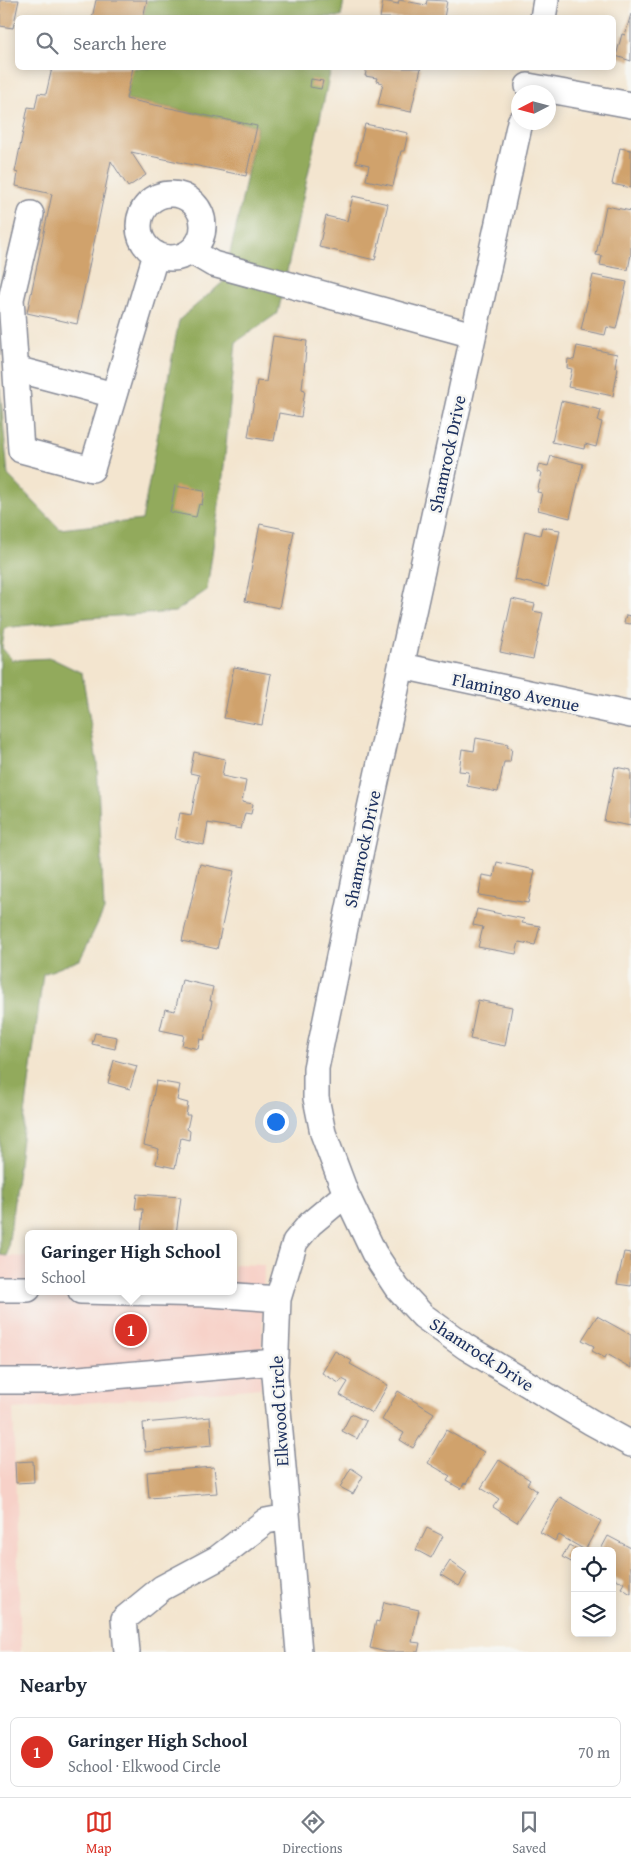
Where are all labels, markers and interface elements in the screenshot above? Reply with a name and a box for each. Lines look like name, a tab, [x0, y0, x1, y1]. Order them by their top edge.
search box	[15, 15, 616, 70]
icon: search	[33, 29, 61, 57]
text: Search here	[73, 29, 167, 57]
north arrow	[511, 85, 556, 130]
street label: Shamrock Drive	[421, 393, 473, 515]
street label: Flamingo Avenue	[450, 665, 582, 719]
street label: Shamrock Drive	[336, 788, 388, 910]
your location	[263, 1109, 289, 1135]
popup	[25, 1230, 237, 1295]
text: Garinger High School	[41, 1237, 221, 1265]
text: School	[41, 1265, 86, 1289]
street label: Shamrock Drive	[424, 1310, 540, 1398]
pin: 1	[115, 1311, 147, 1349]
street label: Elkwood Circle	[263, 1355, 295, 1467]
map controls	[571, 1547, 616, 1637]
button: locate	[571, 1547, 616, 1592]
button: layers	[571, 1592, 616, 1637]
text: Nearby	[20, 1669, 87, 1700]
text: Garinger High School	[68, 1726, 248, 1754]
text: 1	[33, 1740, 41, 1764]
text: 70 m	[578, 1740, 610, 1764]
text: School · Elkwood Circle	[68, 1754, 221, 1778]
tab: Map	[85, 1808, 113, 1858]
tab: Directions	[282, 1808, 343, 1858]
tab: Saved	[512, 1808, 546, 1858]

